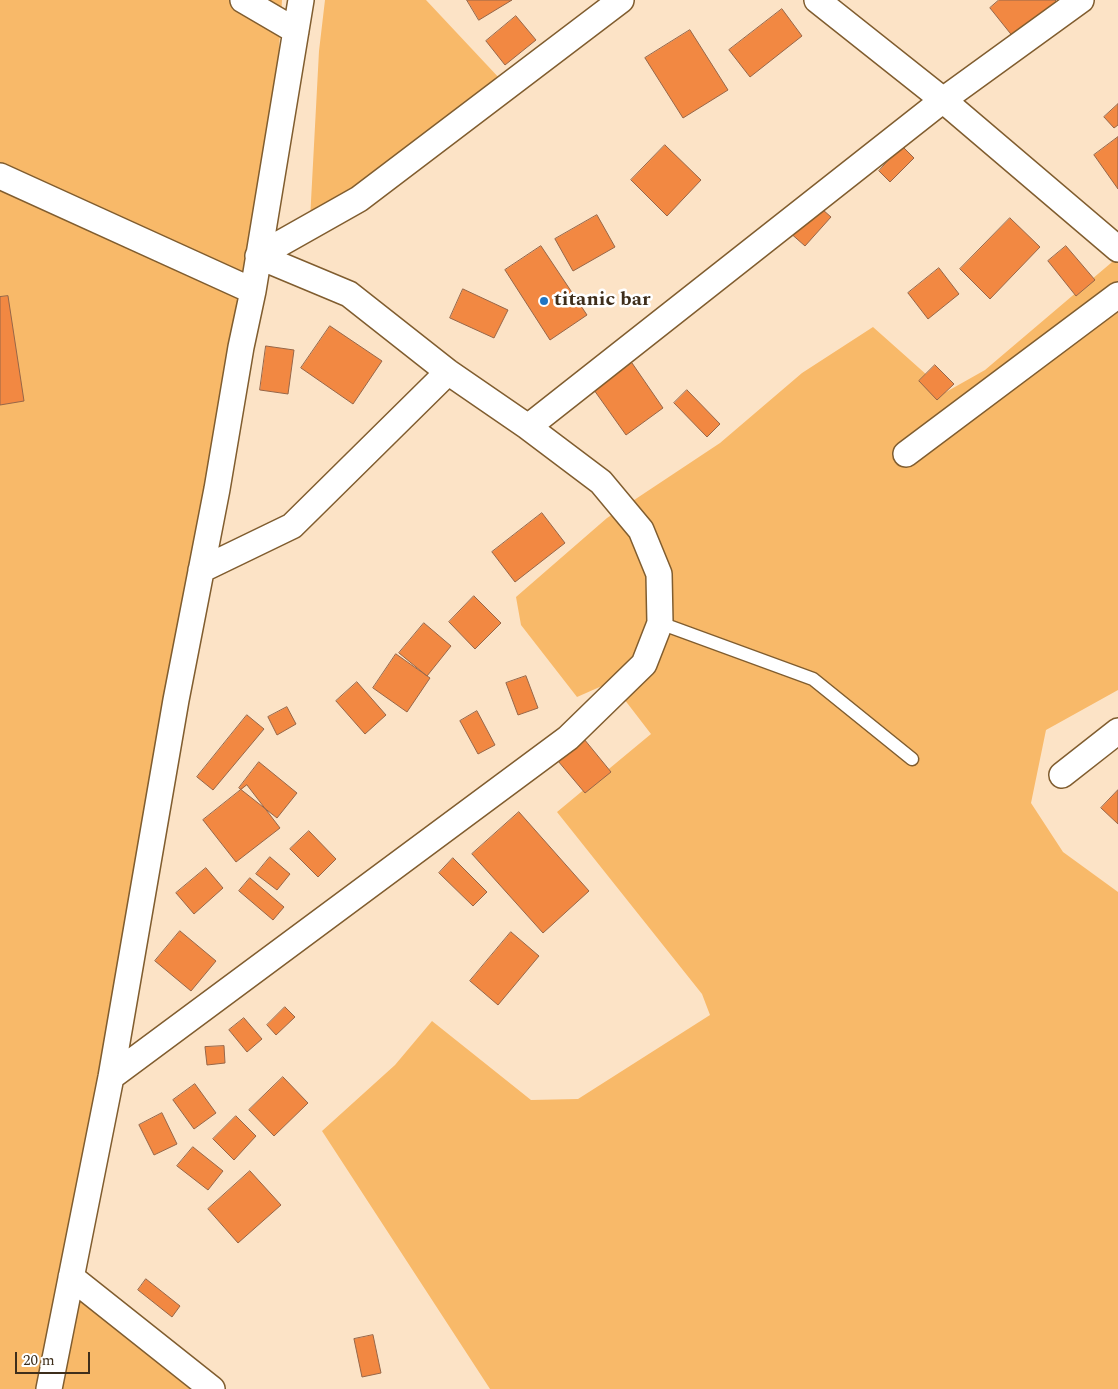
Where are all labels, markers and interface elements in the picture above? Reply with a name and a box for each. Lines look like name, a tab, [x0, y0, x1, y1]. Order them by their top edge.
place label: titanic bar	[554, 289, 651, 313]
marker: titanic bar	[538, 295, 550, 307]
scale bar	[18, 1342, 92, 1374]
text: 20 m	[23, 1349, 55, 1372]

